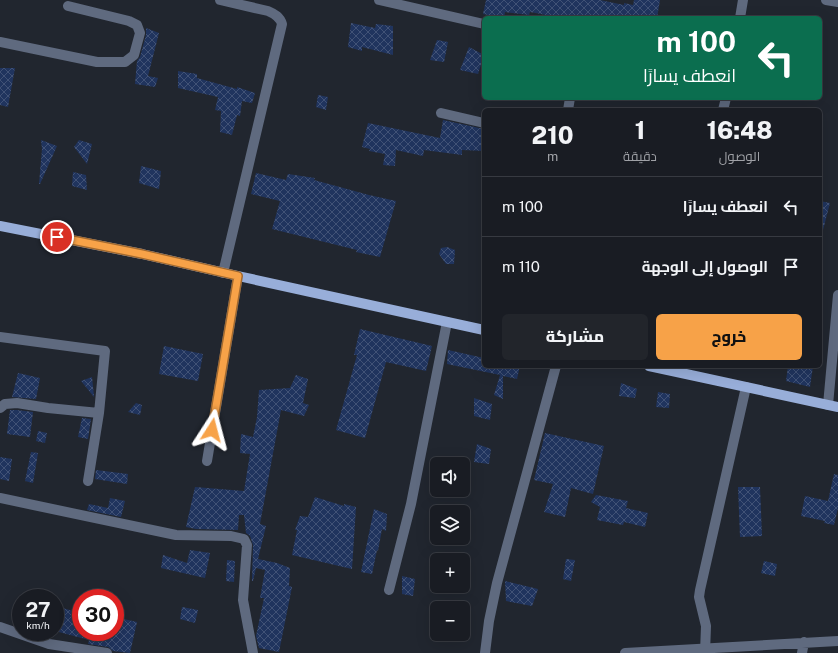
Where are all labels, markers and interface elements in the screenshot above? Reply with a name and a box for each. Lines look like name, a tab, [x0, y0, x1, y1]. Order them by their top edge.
text: 100 m	[657, 25, 736, 58]
icon: left	[750, 32, 802, 84]
text: انعطف يسارًا	[643, 65, 736, 86]
text: 1	[635, 116, 645, 144]
text: 16:48	[706, 116, 773, 144]
text: 210	[532, 121, 574, 149]
text: m	[547, 149, 558, 164]
text: دقيقة	[623, 149, 657, 164]
text: الوصول	[719, 149, 760, 164]
icon: left	[780, 196, 802, 218]
text: 100 m	[502, 198, 543, 215]
text: انعطف يسارًا	[683, 198, 768, 215]
pin	[40, 220, 74, 254]
icon: arrive	[46, 226, 68, 248]
icon: arrive	[780, 256, 802, 278]
text: 110 m	[502, 258, 540, 275]
text: الوصول إلى الوجهة	[642, 258, 768, 275]
button: مشاركة	[502, 314, 648, 360]
button: خروج	[656, 314, 802, 360]
position arrow	[191, 409, 233, 451]
map controls	[430, 457, 470, 641]
button: sound	[430, 457, 470, 497]
button: layers	[430, 505, 470, 545]
button: +	[430, 553, 470, 593]
speed limit sign: 30	[72, 589, 124, 641]
text: 27	[25, 598, 51, 622]
button: −	[430, 601, 470, 641]
text: km/h	[26, 619, 50, 631]

